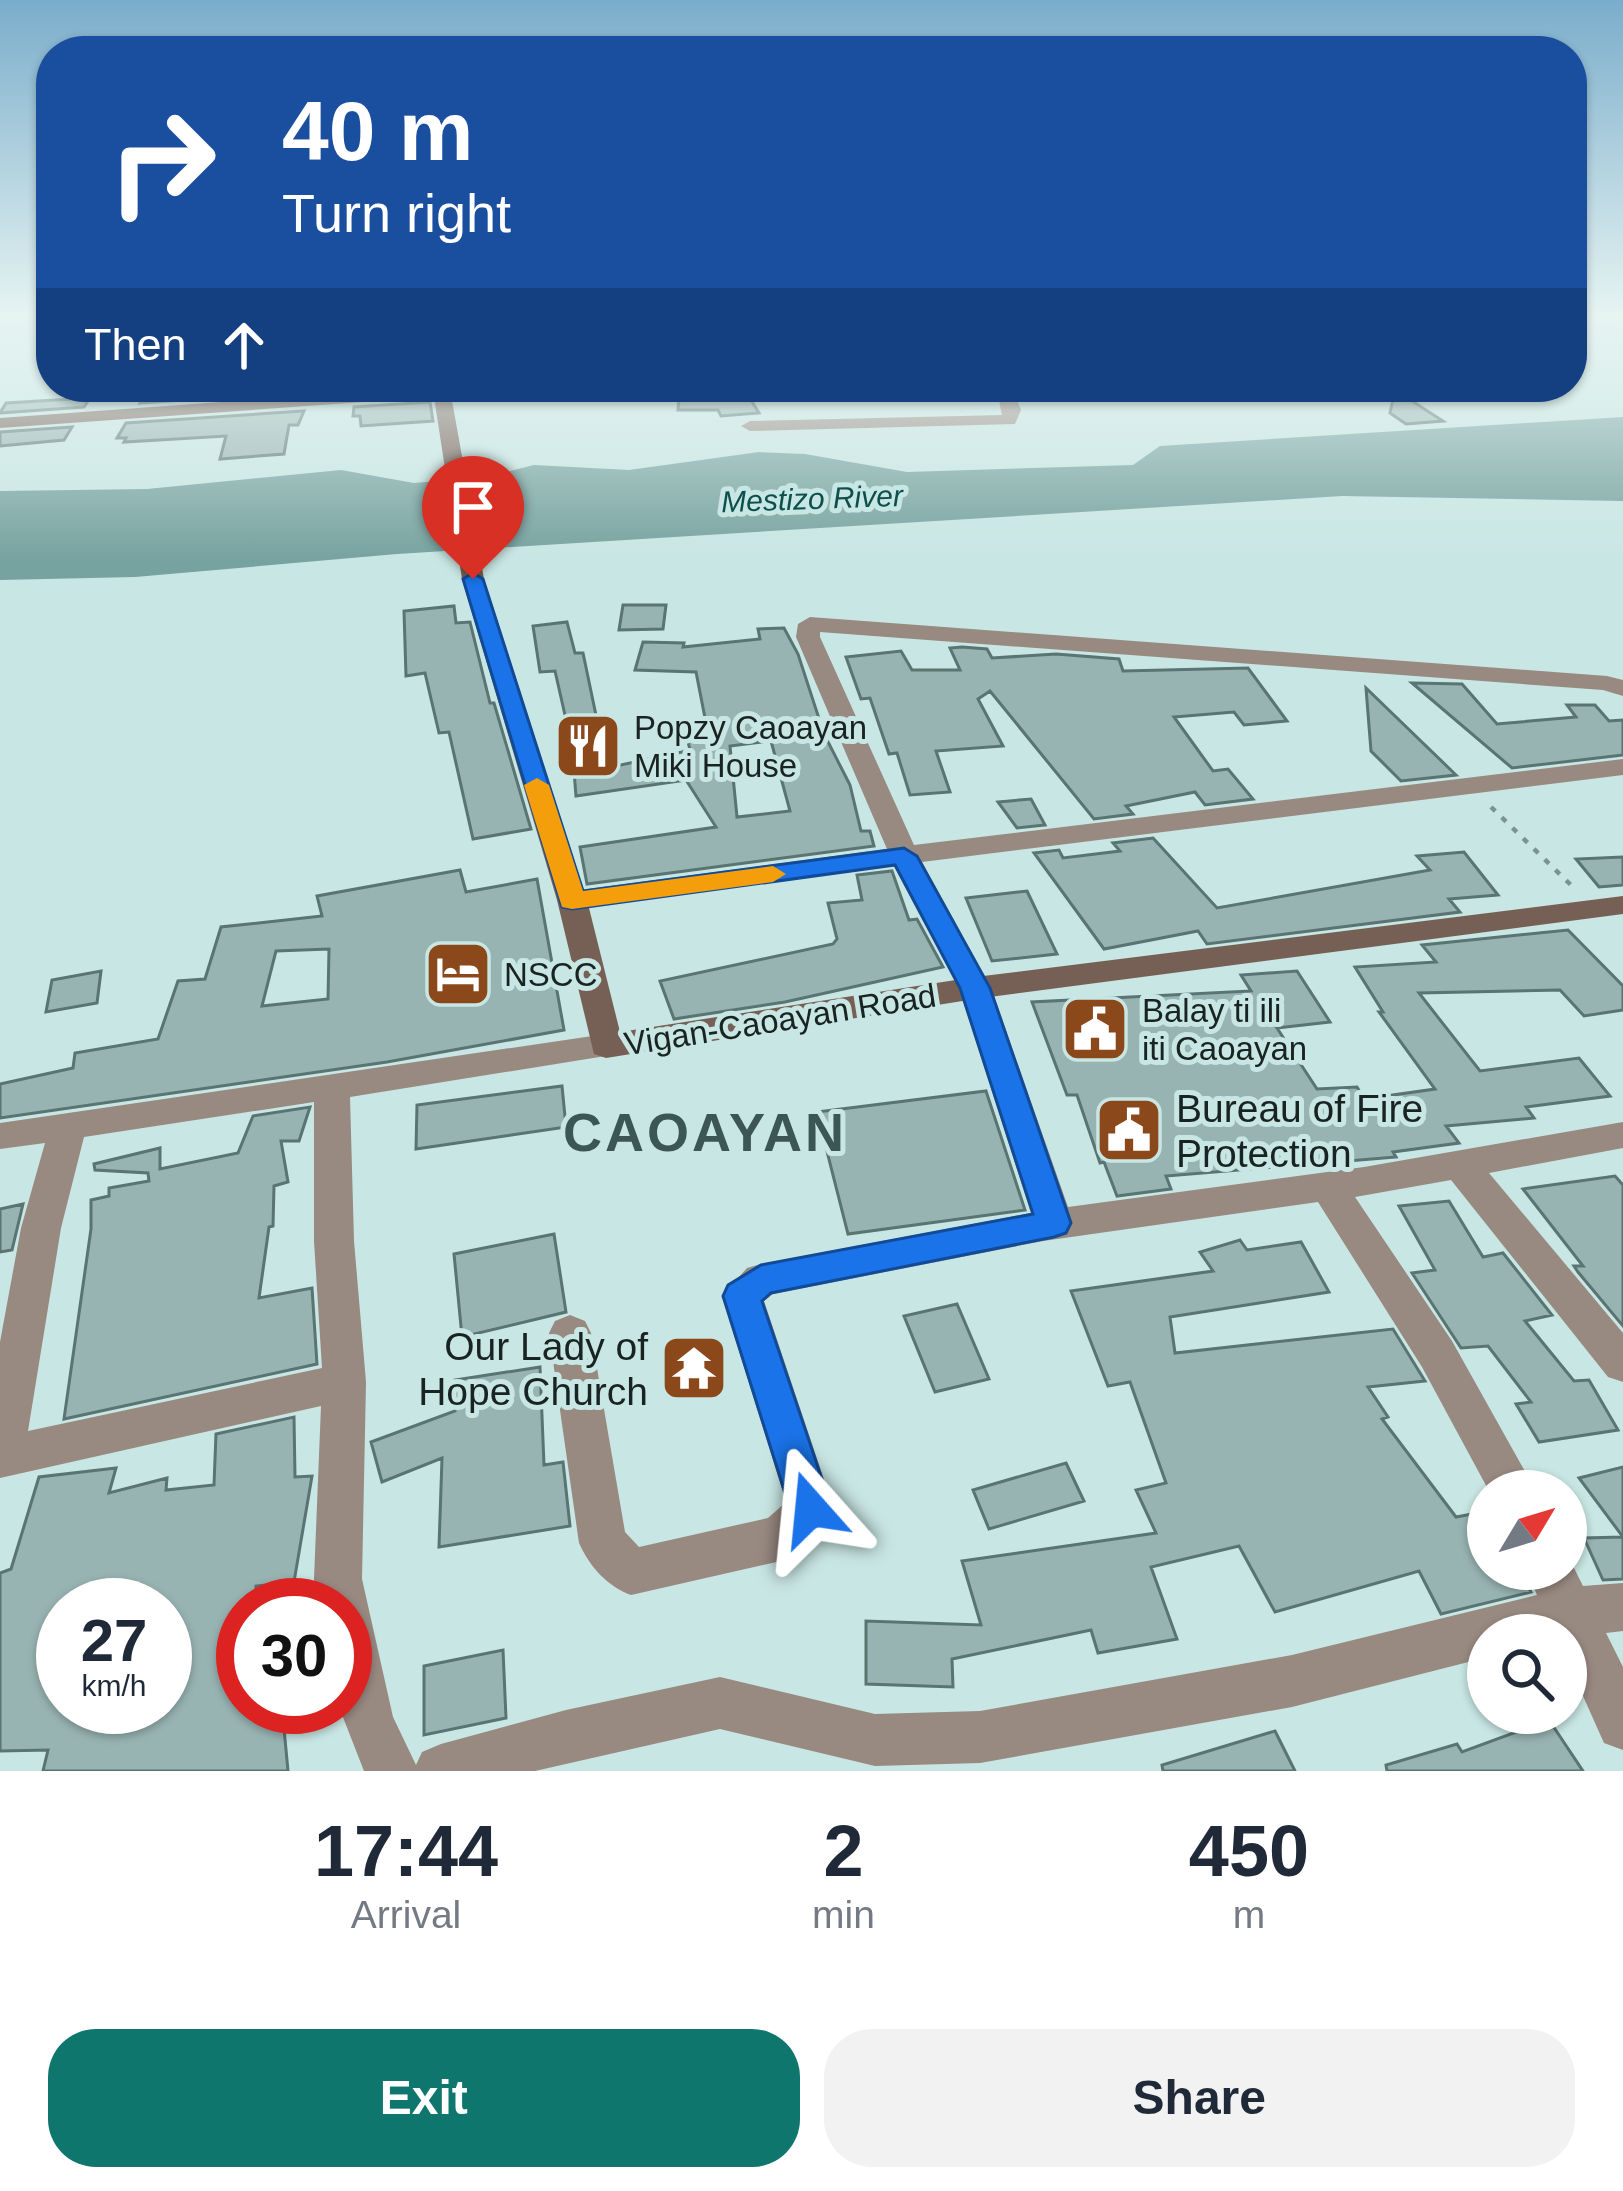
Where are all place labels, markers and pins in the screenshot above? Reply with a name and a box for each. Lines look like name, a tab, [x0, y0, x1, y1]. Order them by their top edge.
pin	[422, 456, 524, 579]
place label: Popzy Caoayan Miki House	[634, 709, 867, 784]
restaurant icon: Popzy Caoayan Miki House	[553, 711, 623, 781]
hotel icon: NSCC	[423, 939, 493, 1009]
place label: NSCC	[504, 956, 598, 993]
place label: Balay ti ili iti Caoayan	[1142, 992, 1307, 1067]
public building icon: Balay ti ili iti Caoayan	[1060, 994, 1130, 1064]
place label: Bureau of Fire Protection	[1176, 1087, 1423, 1175]
public building icon: Bureau of Fire Protection	[1094, 1095, 1164, 1165]
place label: Our Lady of Hope Church	[418, 1325, 648, 1413]
temple icon: Our Lady of Hope Church	[659, 1333, 729, 1403]

